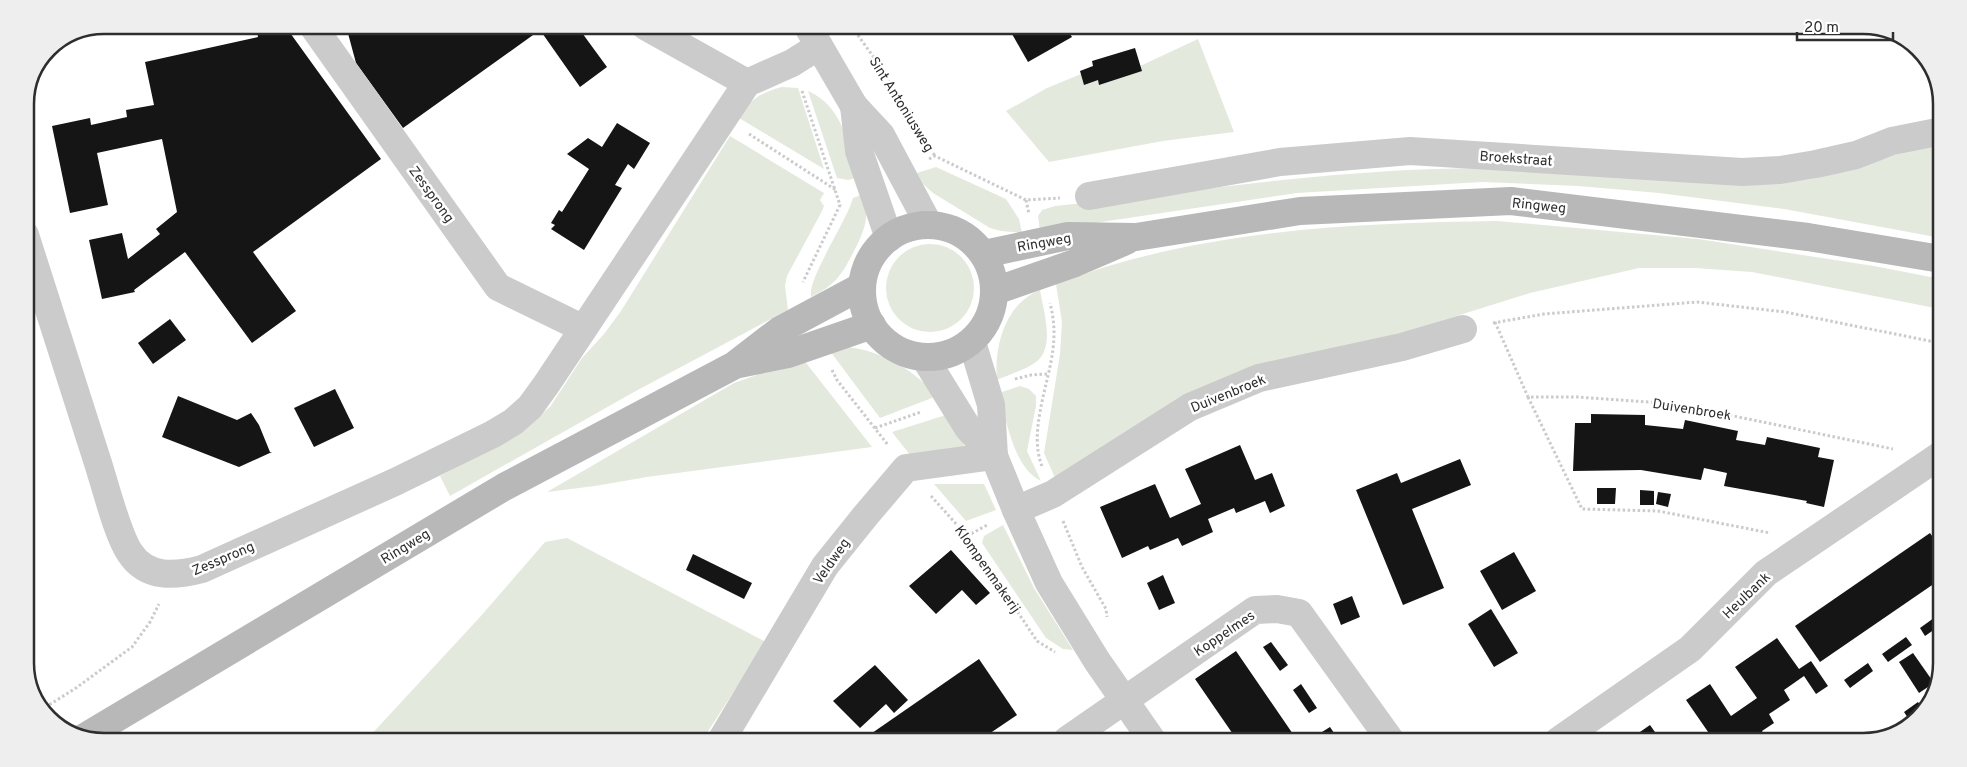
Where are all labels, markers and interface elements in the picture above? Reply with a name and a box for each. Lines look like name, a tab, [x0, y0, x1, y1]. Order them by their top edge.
scale bar	[1797, 10, 1893, 42]
text: 20 m	[1804, 19, 1839, 38]
street label: Sint Antoniusweg	[865, 54, 937, 156]
street label: Broekstraat	[1479, 148, 1553, 171]
street label: Zessprong	[405, 163, 457, 227]
street label: Ringweg	[1511, 195, 1567, 218]
street label: Ringweg	[1016, 230, 1073, 257]
street label: Duivenbroek	[1189, 372, 1269, 417]
street label: Duivenbroek	[1651, 396, 1732, 425]
street label: Klompenmakerij	[950, 523, 1023, 617]
street label: Ringweg	[378, 526, 433, 569]
street label: Veldweg	[810, 536, 854, 588]
street label: Zessprong	[190, 539, 257, 580]
street label: Heulbank	[1720, 569, 1774, 623]
street label: Koppelmes	[1191, 608, 1259, 661]

